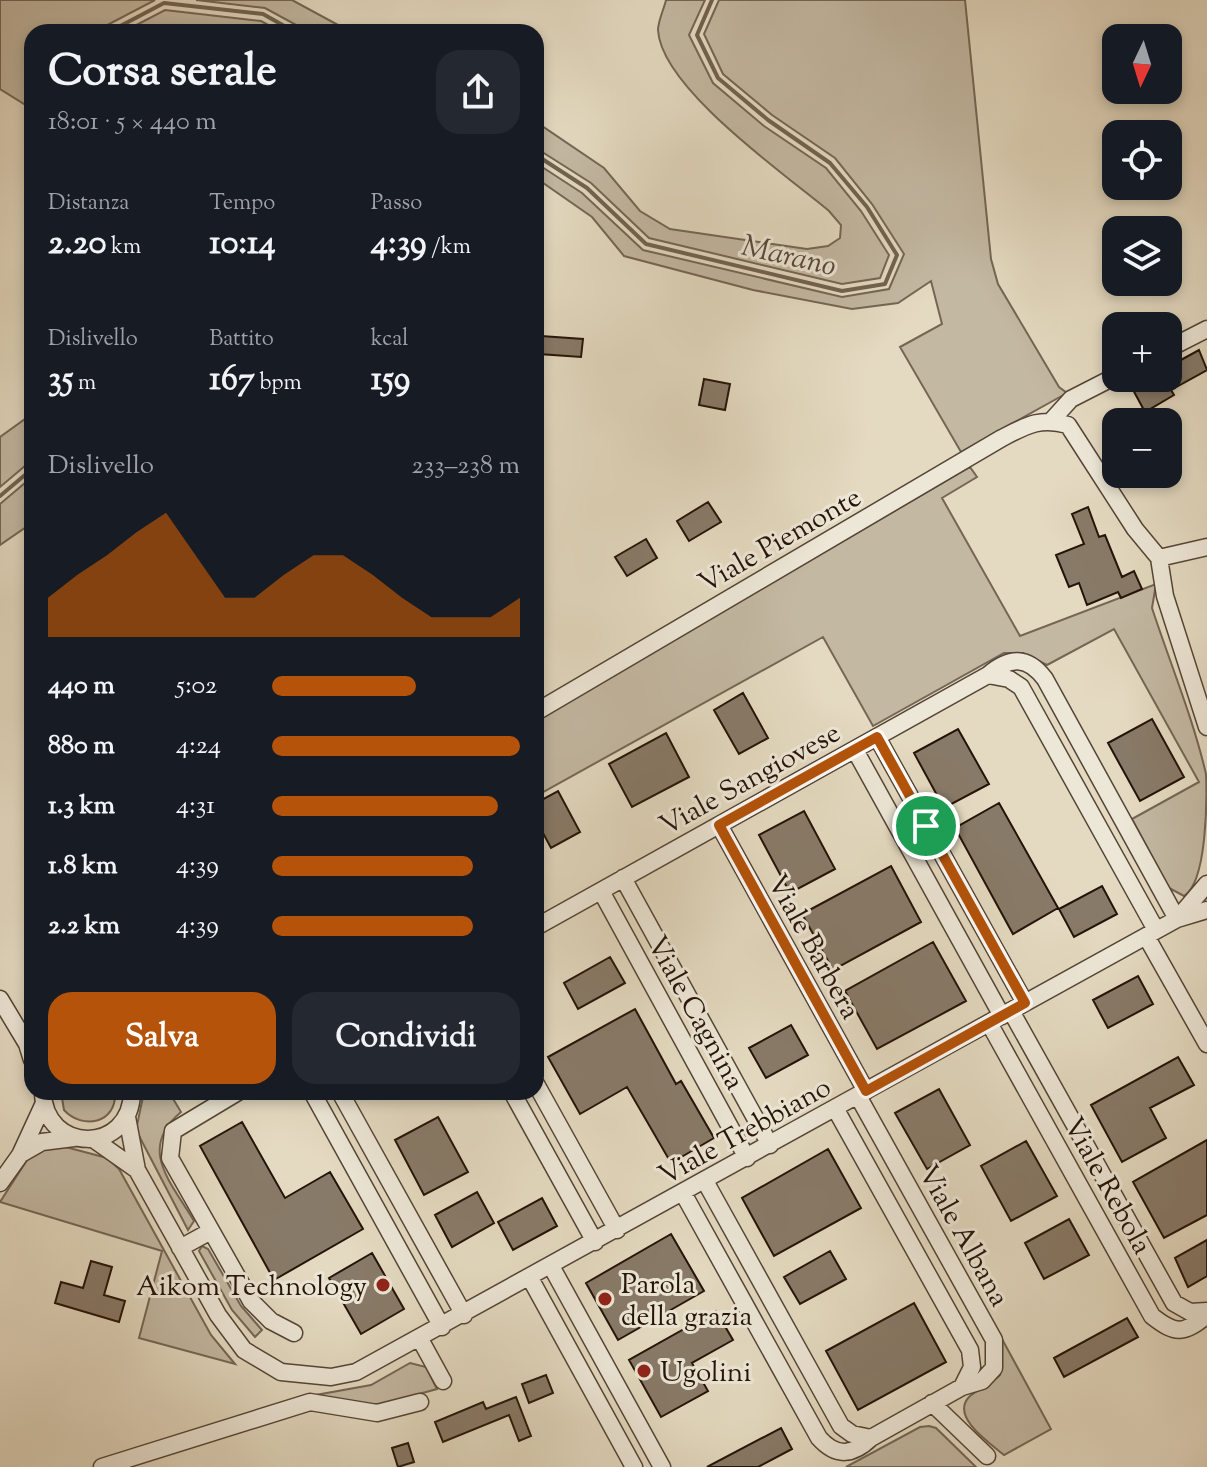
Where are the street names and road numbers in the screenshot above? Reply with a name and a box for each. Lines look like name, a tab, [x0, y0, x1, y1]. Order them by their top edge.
street label: Viale Piemonte	[692, 479, 869, 604]
street label: Viale Sangiovese	[653, 714, 848, 847]
street label: Viale Barbera	[756, 868, 869, 1027]
street label: Viale Cagnina	[636, 929, 753, 1098]
street label: Viale Trebbiano	[652, 1069, 839, 1197]
street label: Viale Rebola	[1052, 1110, 1161, 1263]
street label: Viale Albana	[907, 1158, 1018, 1315]

